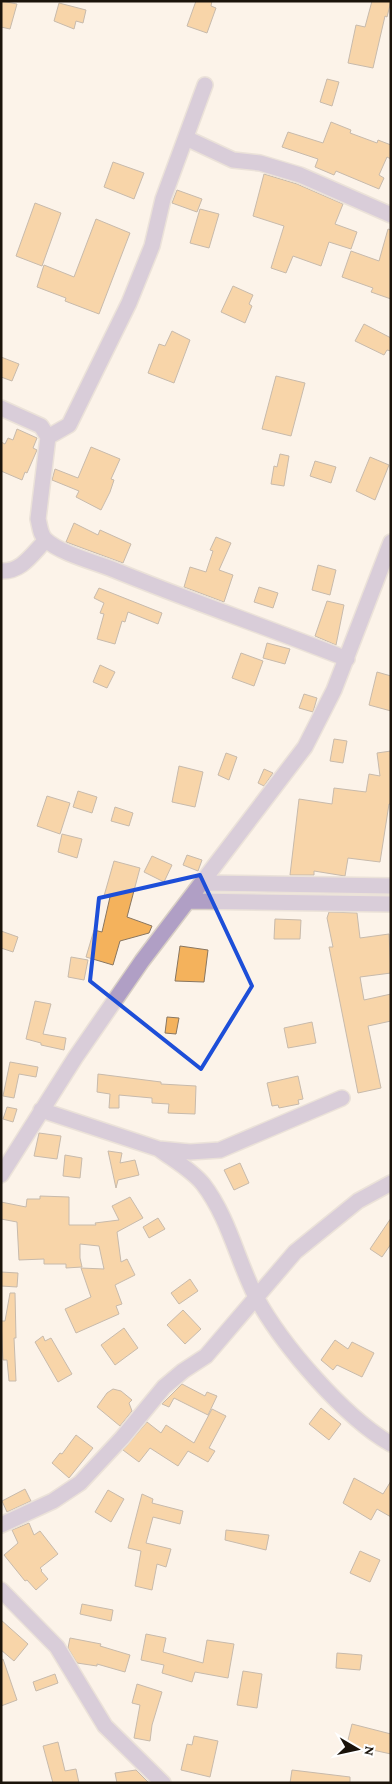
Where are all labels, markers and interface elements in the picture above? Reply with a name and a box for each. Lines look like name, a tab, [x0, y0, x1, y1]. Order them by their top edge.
north arrow	[332, 1724, 382, 1774]
text: N	[361, 1745, 378, 1757]

